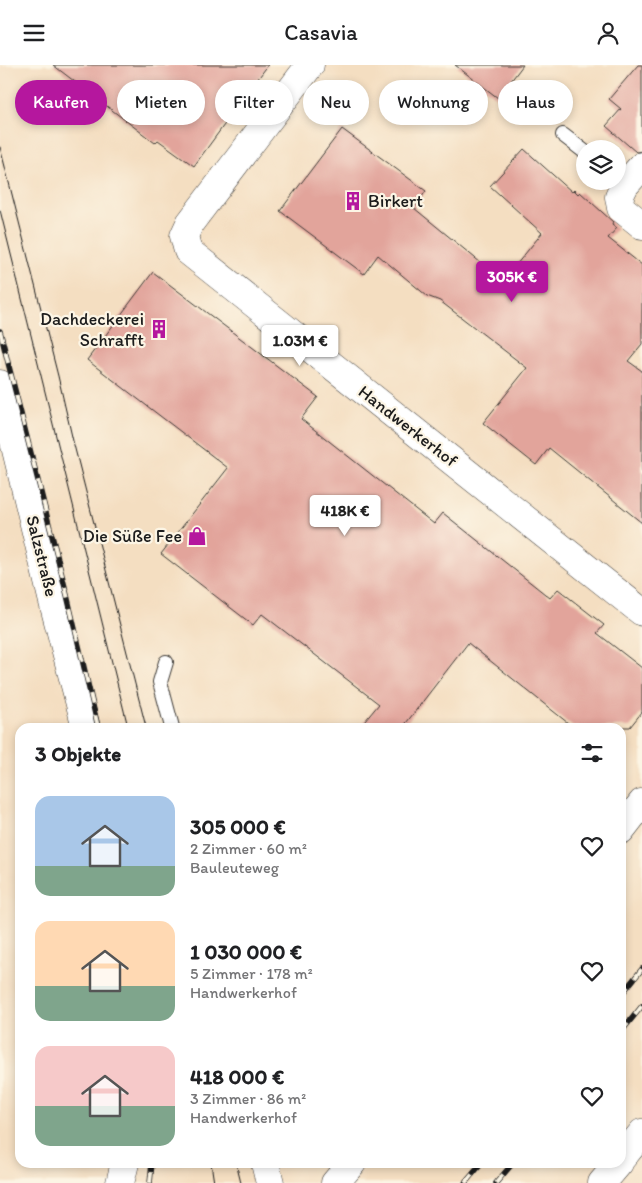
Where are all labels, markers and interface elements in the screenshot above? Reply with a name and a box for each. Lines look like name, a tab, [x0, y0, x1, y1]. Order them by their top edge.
icon: menu	[20, 19, 48, 47]
text: Casavia	[284, 19, 358, 46]
icon: person	[594, 19, 622, 47]
chip: Kaufen	[15, 80, 107, 125]
chip: Mieten	[117, 80, 205, 125]
chip: Filter	[215, 80, 293, 125]
chip: Neu	[303, 80, 369, 125]
chip: Wohnung	[379, 80, 488, 125]
chip: Haus	[498, 80, 573, 125]
map controls	[576, 140, 626, 190]
button: layers	[576, 140, 626, 190]
building icon: Birkert	[342, 190, 364, 212]
place label: Birkert	[368, 190, 423, 212]
pin: 305K €	[471, 261, 553, 303]
text: 305K €	[487, 267, 537, 286]
place label: Dachdeckerei Schrafft	[40, 308, 144, 351]
building icon: Dachdeckerei Schrafft	[148, 318, 170, 340]
pin: 1.03M €	[254, 325, 346, 367]
text: 1.03M €	[272, 331, 328, 350]
street label: Handwerkerhof	[354, 380, 462, 472]
pin: 418K €	[304, 495, 386, 537]
text: 418K €	[321, 501, 369, 520]
street label: Salzstraße	[21, 513, 63, 599]
place label: Die Süße Fee	[83, 525, 182, 547]
shop icon: Die Süße Fee	[186, 525, 208, 547]
icon: filters	[578, 739, 606, 767]
text: 3 Objekte	[35, 741, 121, 766]
text: 305 000 €	[190, 814, 286, 839]
icon: home	[75, 816, 135, 876]
icon: heart	[578, 832, 606, 860]
text: 2 Zimmer · 60 m²	[190, 839, 307, 858]
text: Bauleuteweg	[190, 858, 279, 877]
text: 1 030 000 €	[190, 939, 302, 964]
icon: home	[75, 941, 135, 1001]
icon: heart	[578, 957, 606, 985]
text: 5 Zimmer · 178 m²	[190, 964, 313, 983]
text: Handwerkerhof	[190, 983, 297, 1002]
text: 418 000 €	[190, 1064, 284, 1089]
icon: home	[75, 1066, 135, 1126]
icon: heart	[578, 1082, 606, 1110]
text: 3 Zimmer · 86 m²	[190, 1089, 306, 1108]
text: Handwerkerhof	[190, 1108, 297, 1127]

